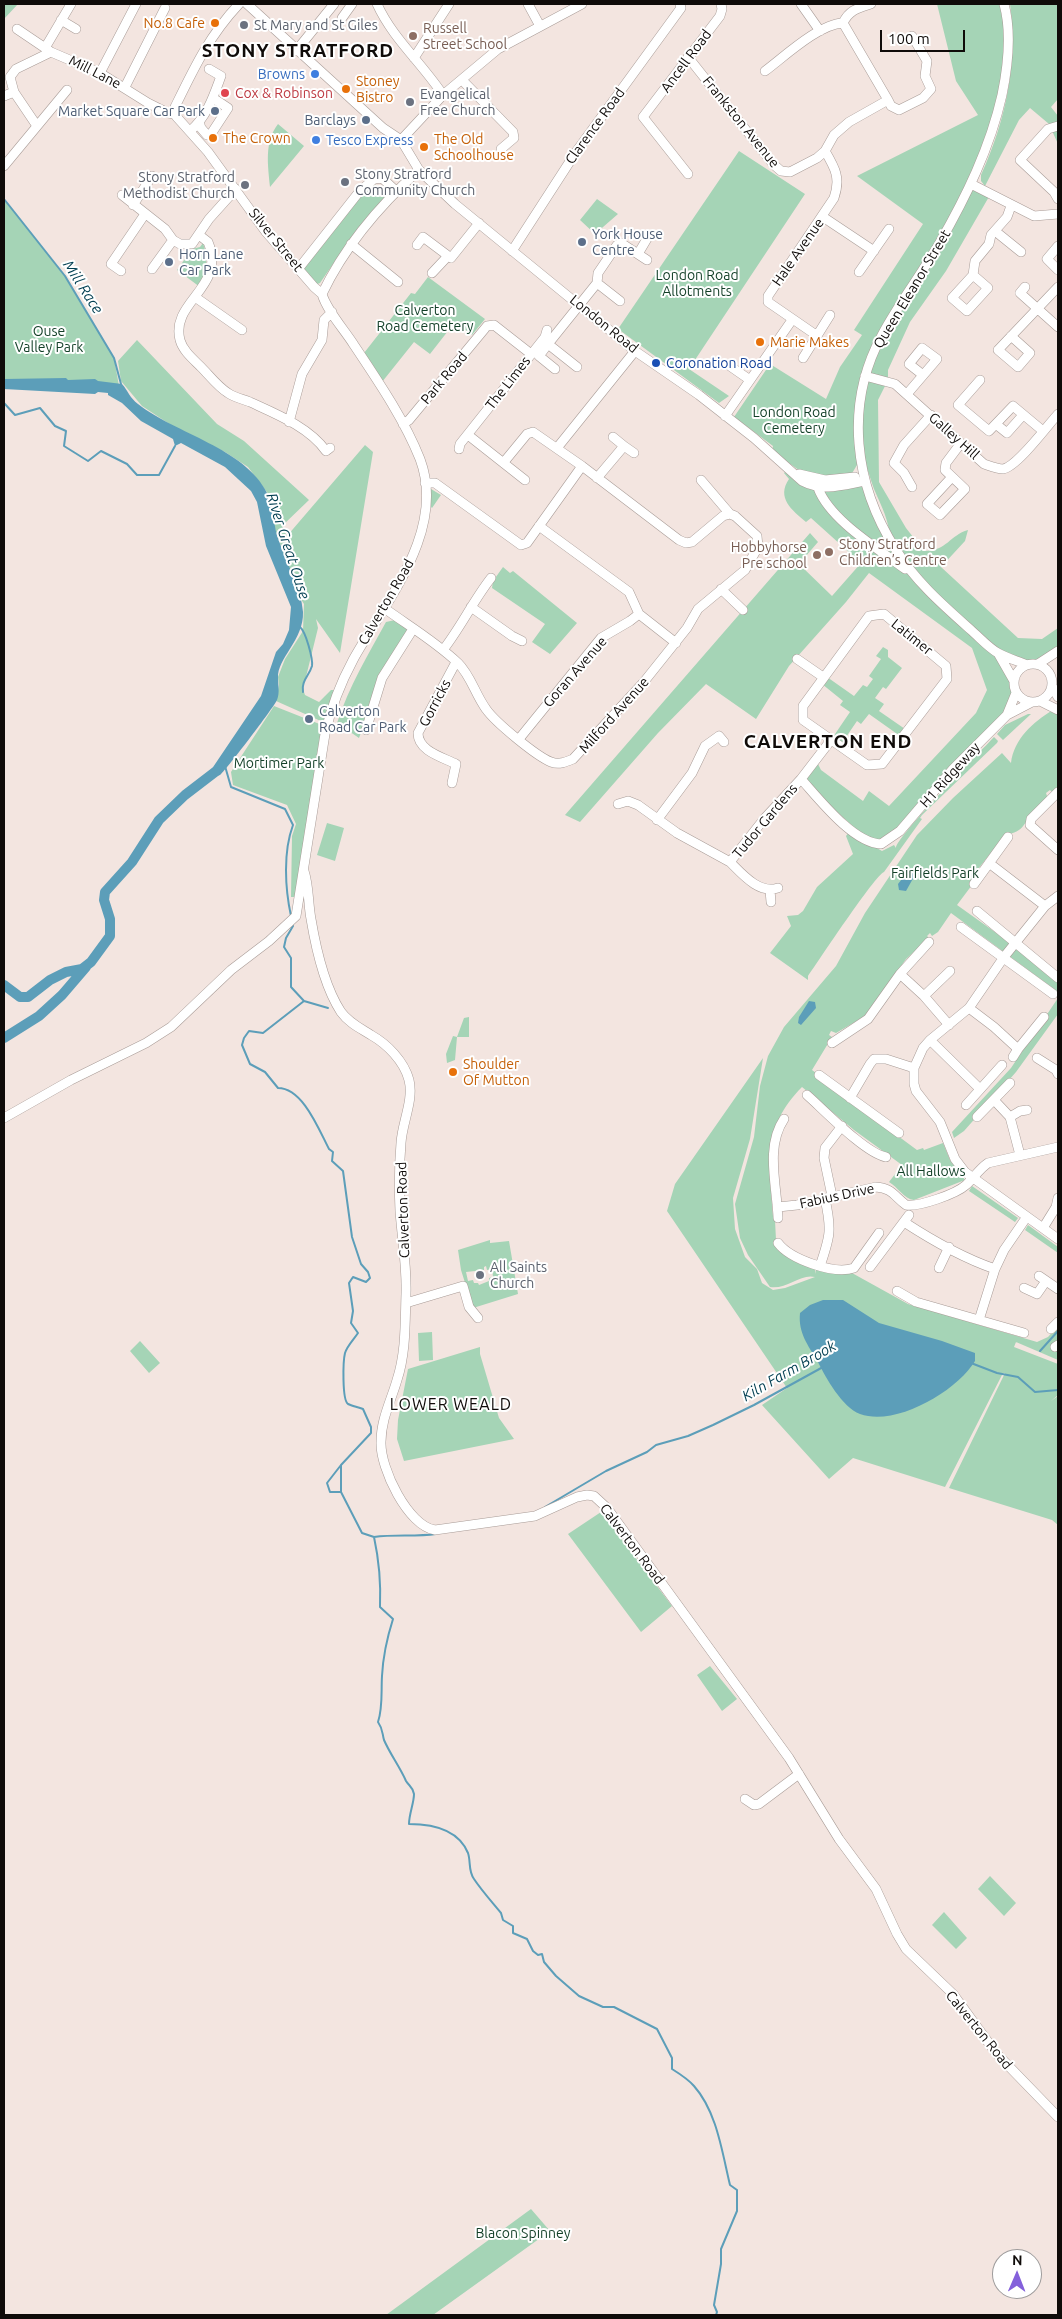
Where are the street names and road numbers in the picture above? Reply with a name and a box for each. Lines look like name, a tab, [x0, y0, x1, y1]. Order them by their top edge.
street label: Ancell Road	[657, 26, 715, 96]
street label: Mill Lane	[66, 52, 124, 92]
street label: Frankston Avenue	[699, 73, 783, 171]
street label: Clarence Road	[562, 85, 628, 167]
street label: Silver Street	[245, 205, 307, 275]
street label: Hale Avenue	[769, 215, 827, 289]
street label: Queen Eleanor Street	[870, 226, 954, 352]
street label: London Road	[566, 291, 642, 357]
street label: Park Road	[417, 348, 471, 408]
street label: The Limes	[482, 353, 534, 413]
street label: Galley Hill	[925, 409, 983, 463]
street label: Calverton Road	[355, 556, 417, 648]
street label: Latimer	[888, 615, 936, 659]
street label: Goran Avenue	[540, 633, 610, 711]
street label: Milford Avenue	[575, 673, 653, 757]
street label: Gorricks	[416, 676, 454, 730]
street label: H1 Ridgeway	[916, 739, 984, 811]
street label: Tudor Gardens	[729, 780, 801, 862]
street label: Calverton Road	[393, 1162, 413, 1258]
street label: Fabius Drive	[798, 1180, 876, 1212]
street label: Calverton Road	[596, 1500, 668, 1588]
street label: Calverton Road	[942, 1987, 1016, 2073]

